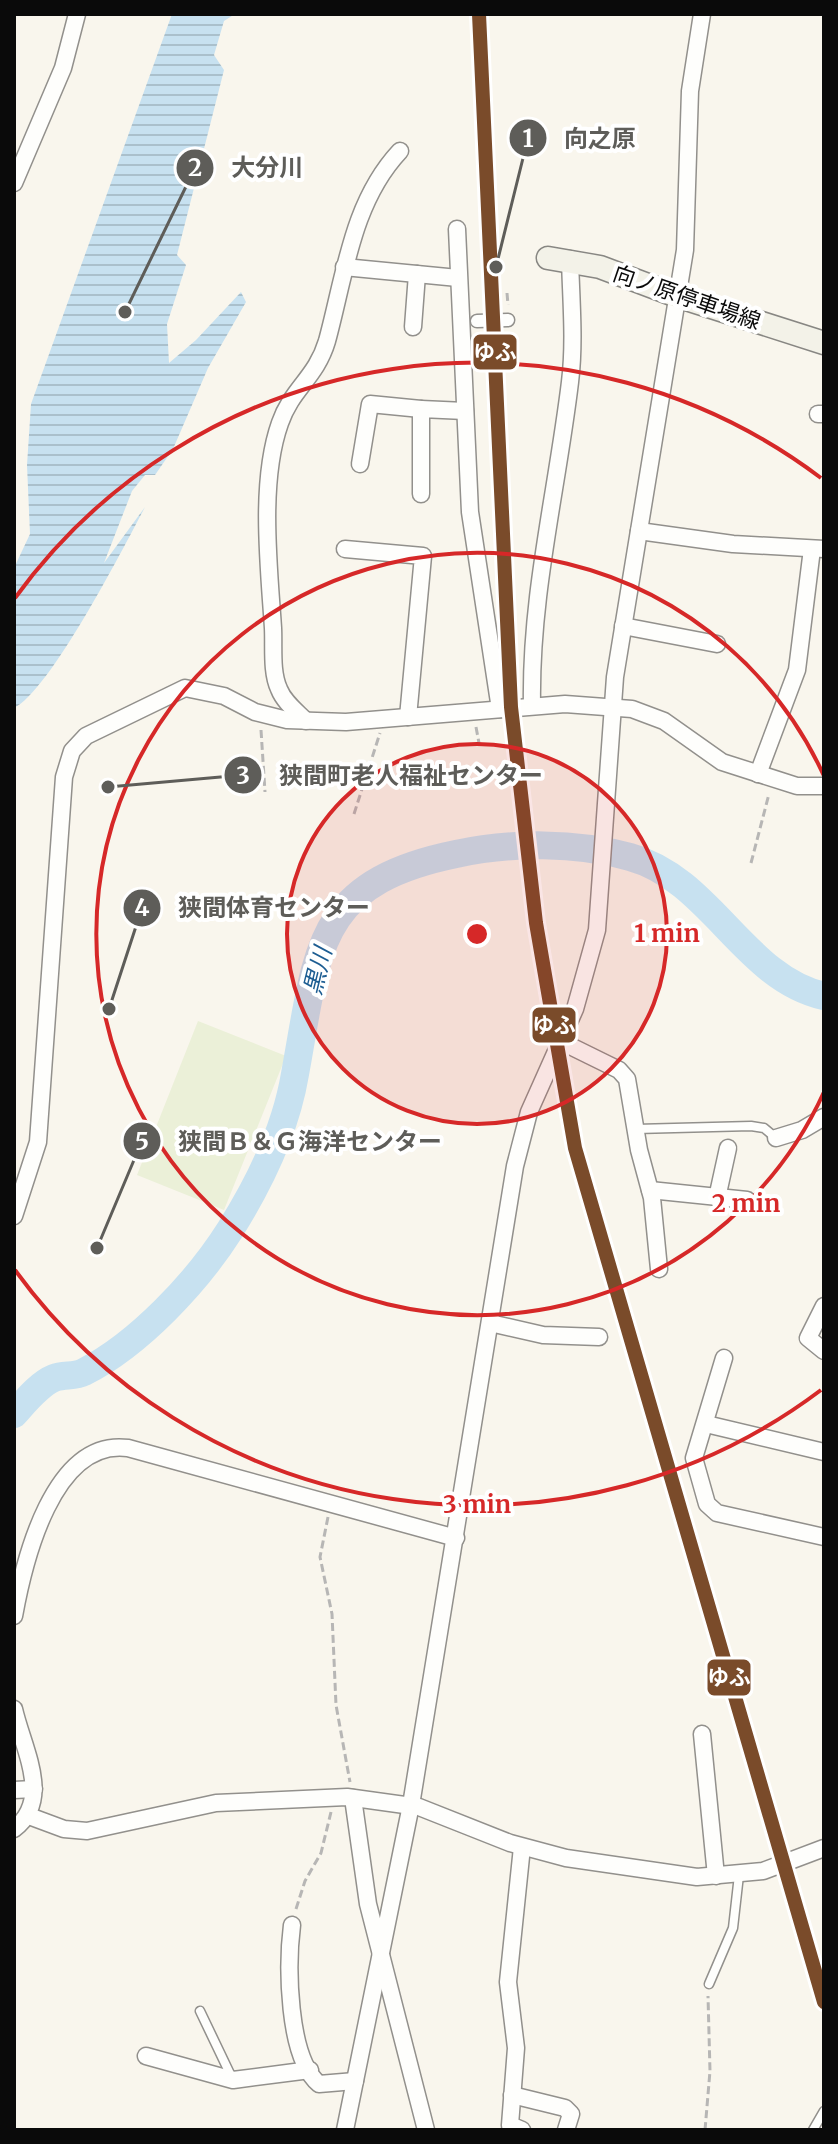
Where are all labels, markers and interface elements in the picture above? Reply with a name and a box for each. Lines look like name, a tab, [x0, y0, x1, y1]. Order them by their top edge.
callout: 向之原	[508, 114, 652, 162]
text: 1	[522, 123, 534, 154]
text: 向之原	[564, 123, 636, 154]
callout: 大分川	[175, 144, 319, 192]
text: 2	[188, 152, 202, 183]
text: 大分川	[231, 152, 303, 183]
street label: 向ノ原停車場線	[610, 259, 764, 335]
line badge: ゆふ	[472, 333, 518, 371]
text: ゆふ	[473, 338, 517, 366]
callout: 狭間町老人福祉センター	[223, 751, 559, 799]
text: 3	[236, 760, 250, 791]
text: 狭間町老人福祉センター	[279, 760, 543, 791]
callout: 狭間体育センター	[122, 884, 386, 932]
text: 4	[134, 892, 150, 923]
text: 狭間体育センター	[178, 892, 370, 923]
text: 1 min	[634, 918, 700, 949]
centre of rings	[463, 920, 491, 948]
water label: 黒川	[297, 941, 339, 998]
line badge: ゆふ	[531, 1006, 577, 1044]
text: ゆふ	[532, 1011, 576, 1039]
callout: 狭間Ｂ＆Ｇ海洋センター	[122, 1117, 458, 1165]
text: 5	[135, 1126, 149, 1157]
text: 狭間Ｂ＆Ｇ海洋センター	[178, 1126, 442, 1157]
text: 2 min	[712, 1188, 780, 1219]
text: 3 min	[443, 1489, 511, 1520]
line badge: ゆふ	[706, 1658, 752, 1697]
text: ゆふ	[707, 1663, 751, 1691]

